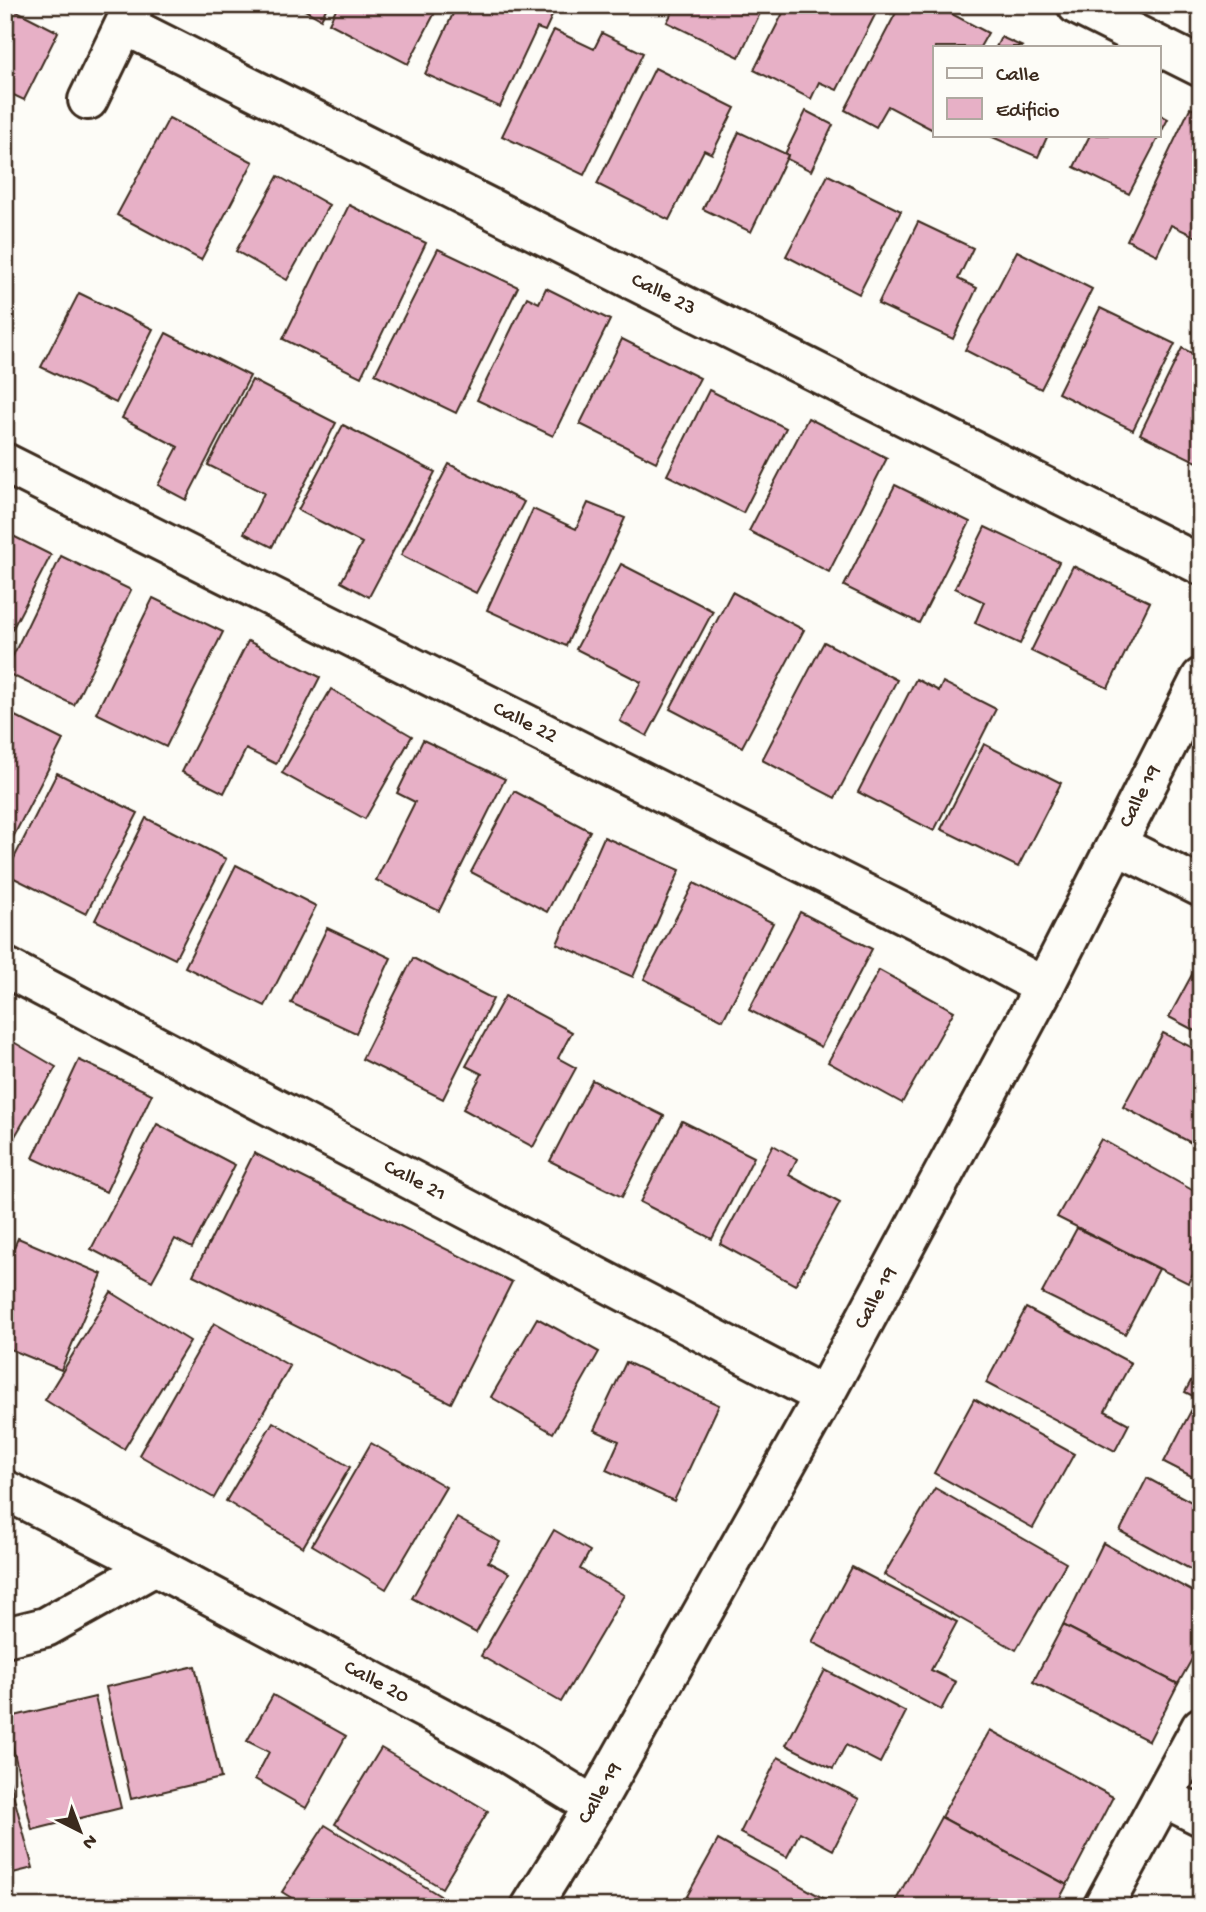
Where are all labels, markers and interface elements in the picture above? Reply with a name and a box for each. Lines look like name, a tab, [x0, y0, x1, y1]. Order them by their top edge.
legend	[933, 46, 1160, 136]
text: Calle	[996, 64, 1040, 89]
text: Edificio	[996, 100, 1060, 125]
street label: Calle 23	[626, 268, 700, 322]
street label: Calle 22	[488, 697, 561, 750]
street label: Calle 19	[1114, 761, 1167, 832]
street label: Calle 21	[379, 1155, 450, 1208]
street label: Calle 19	[850, 1262, 904, 1334]
street label: Calle 20	[339, 1655, 413, 1710]
street label: Calle 19	[573, 1758, 628, 1829]
north arrow	[46, 1797, 116, 1867]
text: N	[77, 1828, 101, 1854]

